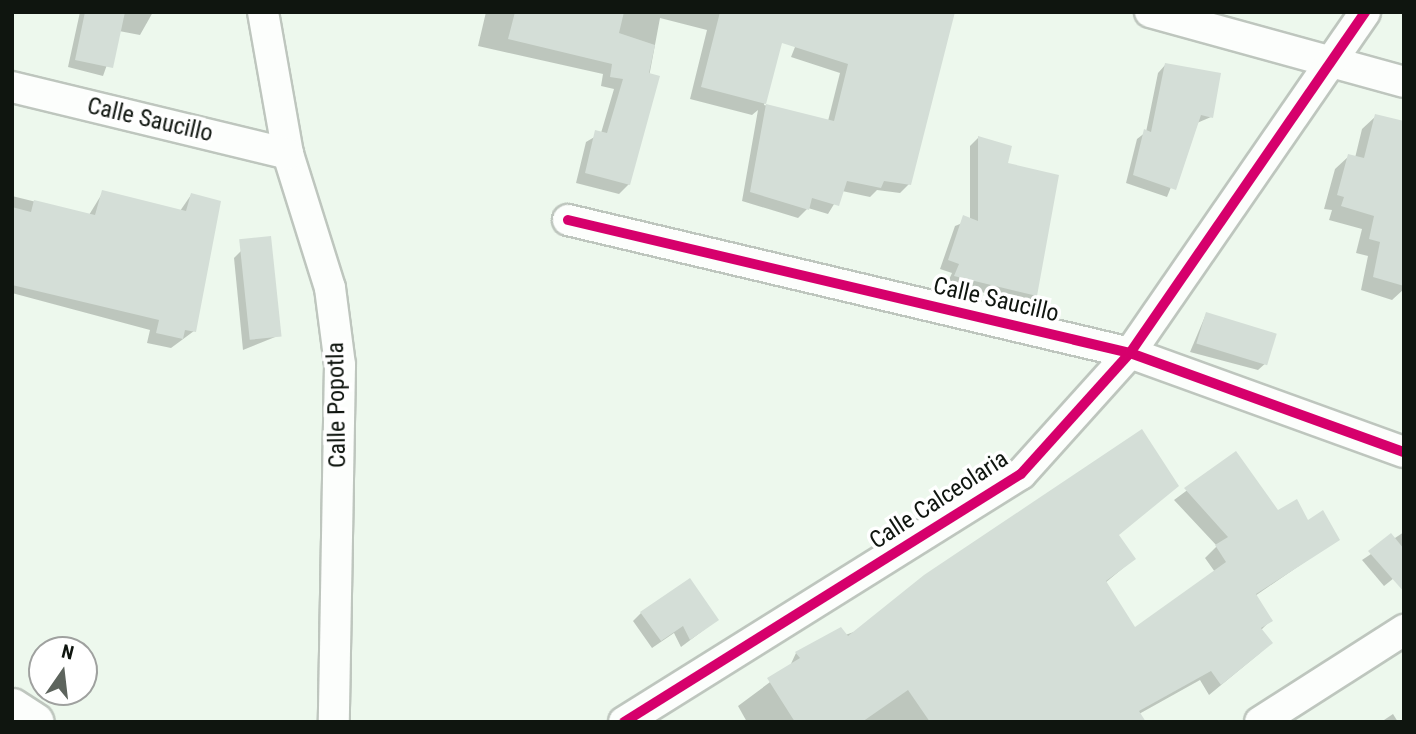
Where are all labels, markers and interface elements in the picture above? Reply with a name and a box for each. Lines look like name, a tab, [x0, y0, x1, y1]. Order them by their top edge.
street label: Calle Saucillo	[84, 92, 216, 148]
street label: Calle Saucillo	[930, 272, 1062, 328]
street label: Calle Popotla	[322, 342, 352, 468]
street label: Calle Calceolaria	[864, 445, 1014, 555]
north arrow	[28, 636, 98, 706]
text: N	[59, 640, 76, 665]

